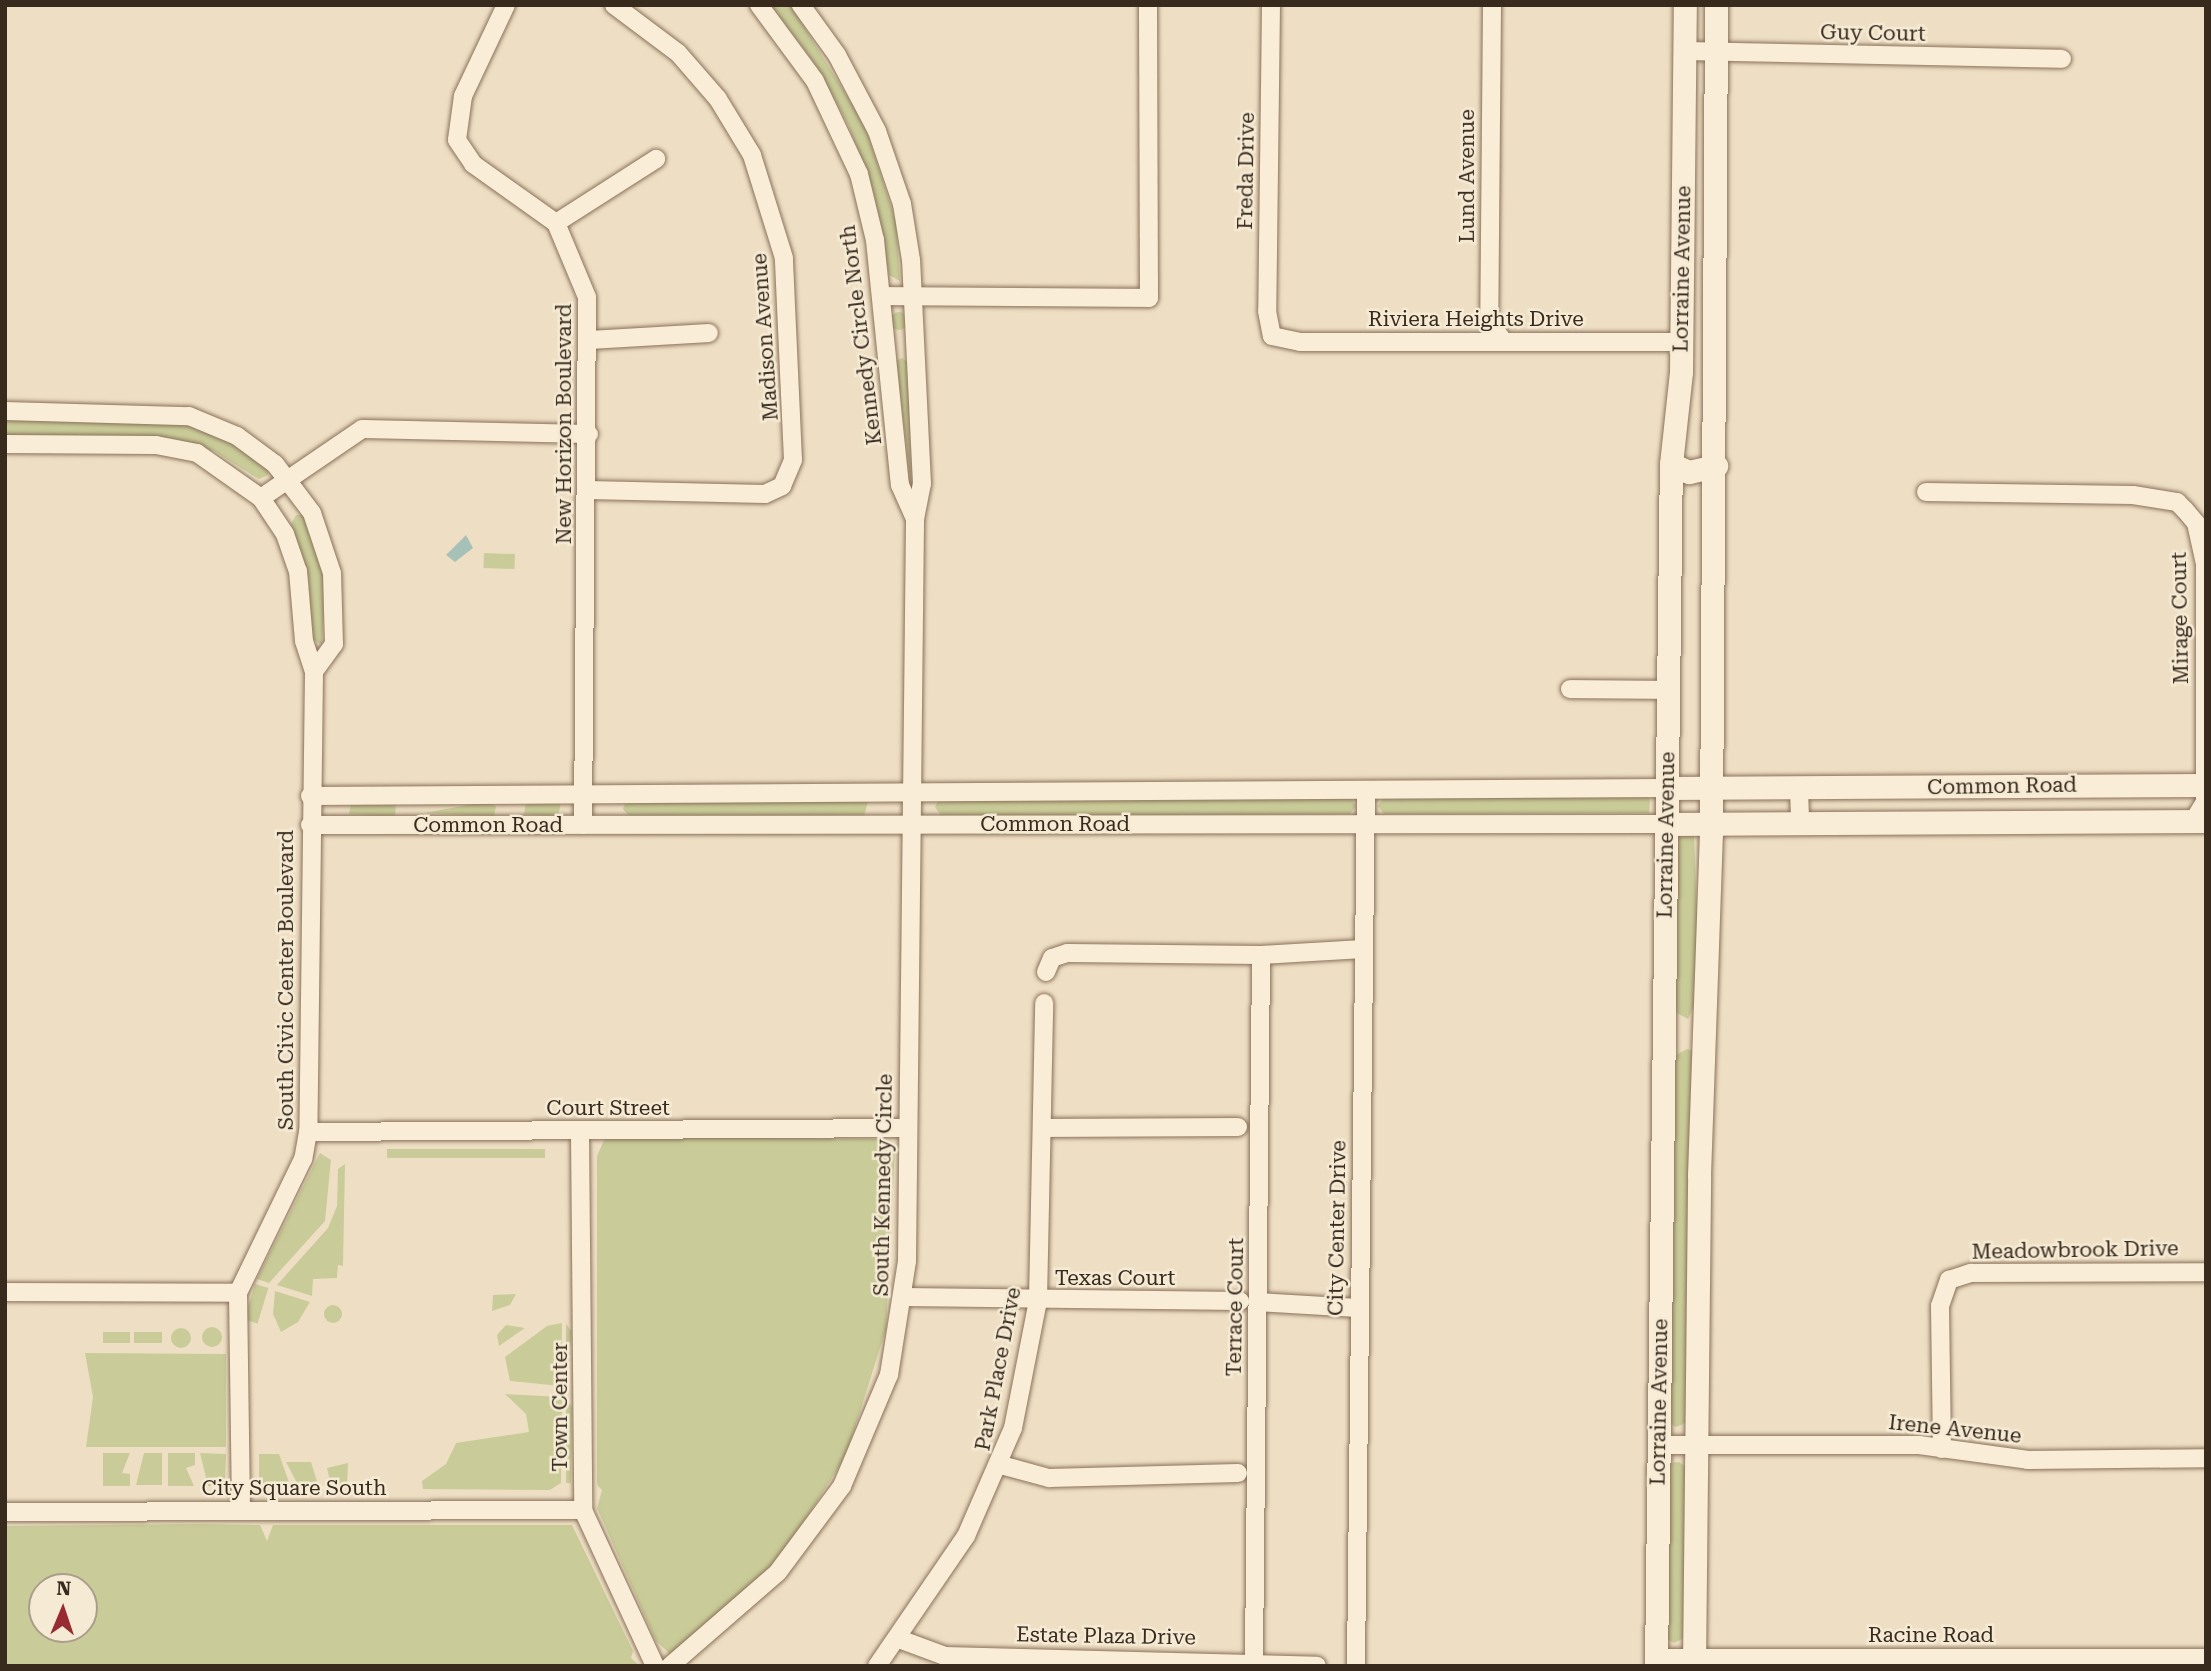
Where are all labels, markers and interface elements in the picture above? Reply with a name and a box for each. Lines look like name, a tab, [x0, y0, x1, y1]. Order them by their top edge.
street label: Guy Court	[1820, 19, 1926, 47]
street label: Lund Avenue	[1454, 109, 1480, 243]
street label: Freda Drive	[1232, 112, 1260, 230]
street label: Lorraine Avenue	[1668, 185, 1696, 353]
street label: Kennedy Circle North	[835, 223, 887, 447]
street label: Madison Avenue	[747, 252, 783, 422]
street label: New Horizon Boulevard	[551, 304, 577, 544]
street label: Riviera Heights Drive	[1368, 306, 1584, 332]
street label: Mirage Court	[2166, 551, 2194, 685]
street label: Lorraine Avenue	[1652, 751, 1680, 919]
street label: Common Road	[1927, 772, 2077, 800]
street label: Common Road	[980, 811, 1130, 837]
street label: Common Road	[413, 812, 563, 838]
street label: South Civic Center Boulevard	[273, 830, 299, 1130]
street label: South Kennedy Circle	[868, 1074, 898, 1296]
street label: Court Street	[546, 1095, 670, 1121]
street label: City Center Drive	[1323, 1140, 1351, 1316]
street label: Meadowbrook Drive	[1971, 1236, 2179, 1264]
street label: Terrace Court	[1221, 1237, 1249, 1377]
street label: Texas Court	[1055, 1265, 1175, 1291]
street label: Park Place Drive	[970, 1285, 1026, 1453]
street label: Lorraine Avenue	[1645, 1318, 1673, 1486]
street label: Town Center	[547, 1342, 573, 1472]
street label: Irene Avenue	[1887, 1409, 2023, 1449]
street label: City Square South	[201, 1475, 387, 1501]
north arrow	[28, 1573, 98, 1643]
text: N	[56, 1577, 71, 1600]
street label: Estate Plaza Drive	[1016, 1622, 1196, 1650]
street label: Racine Road	[1868, 1622, 1994, 1648]

